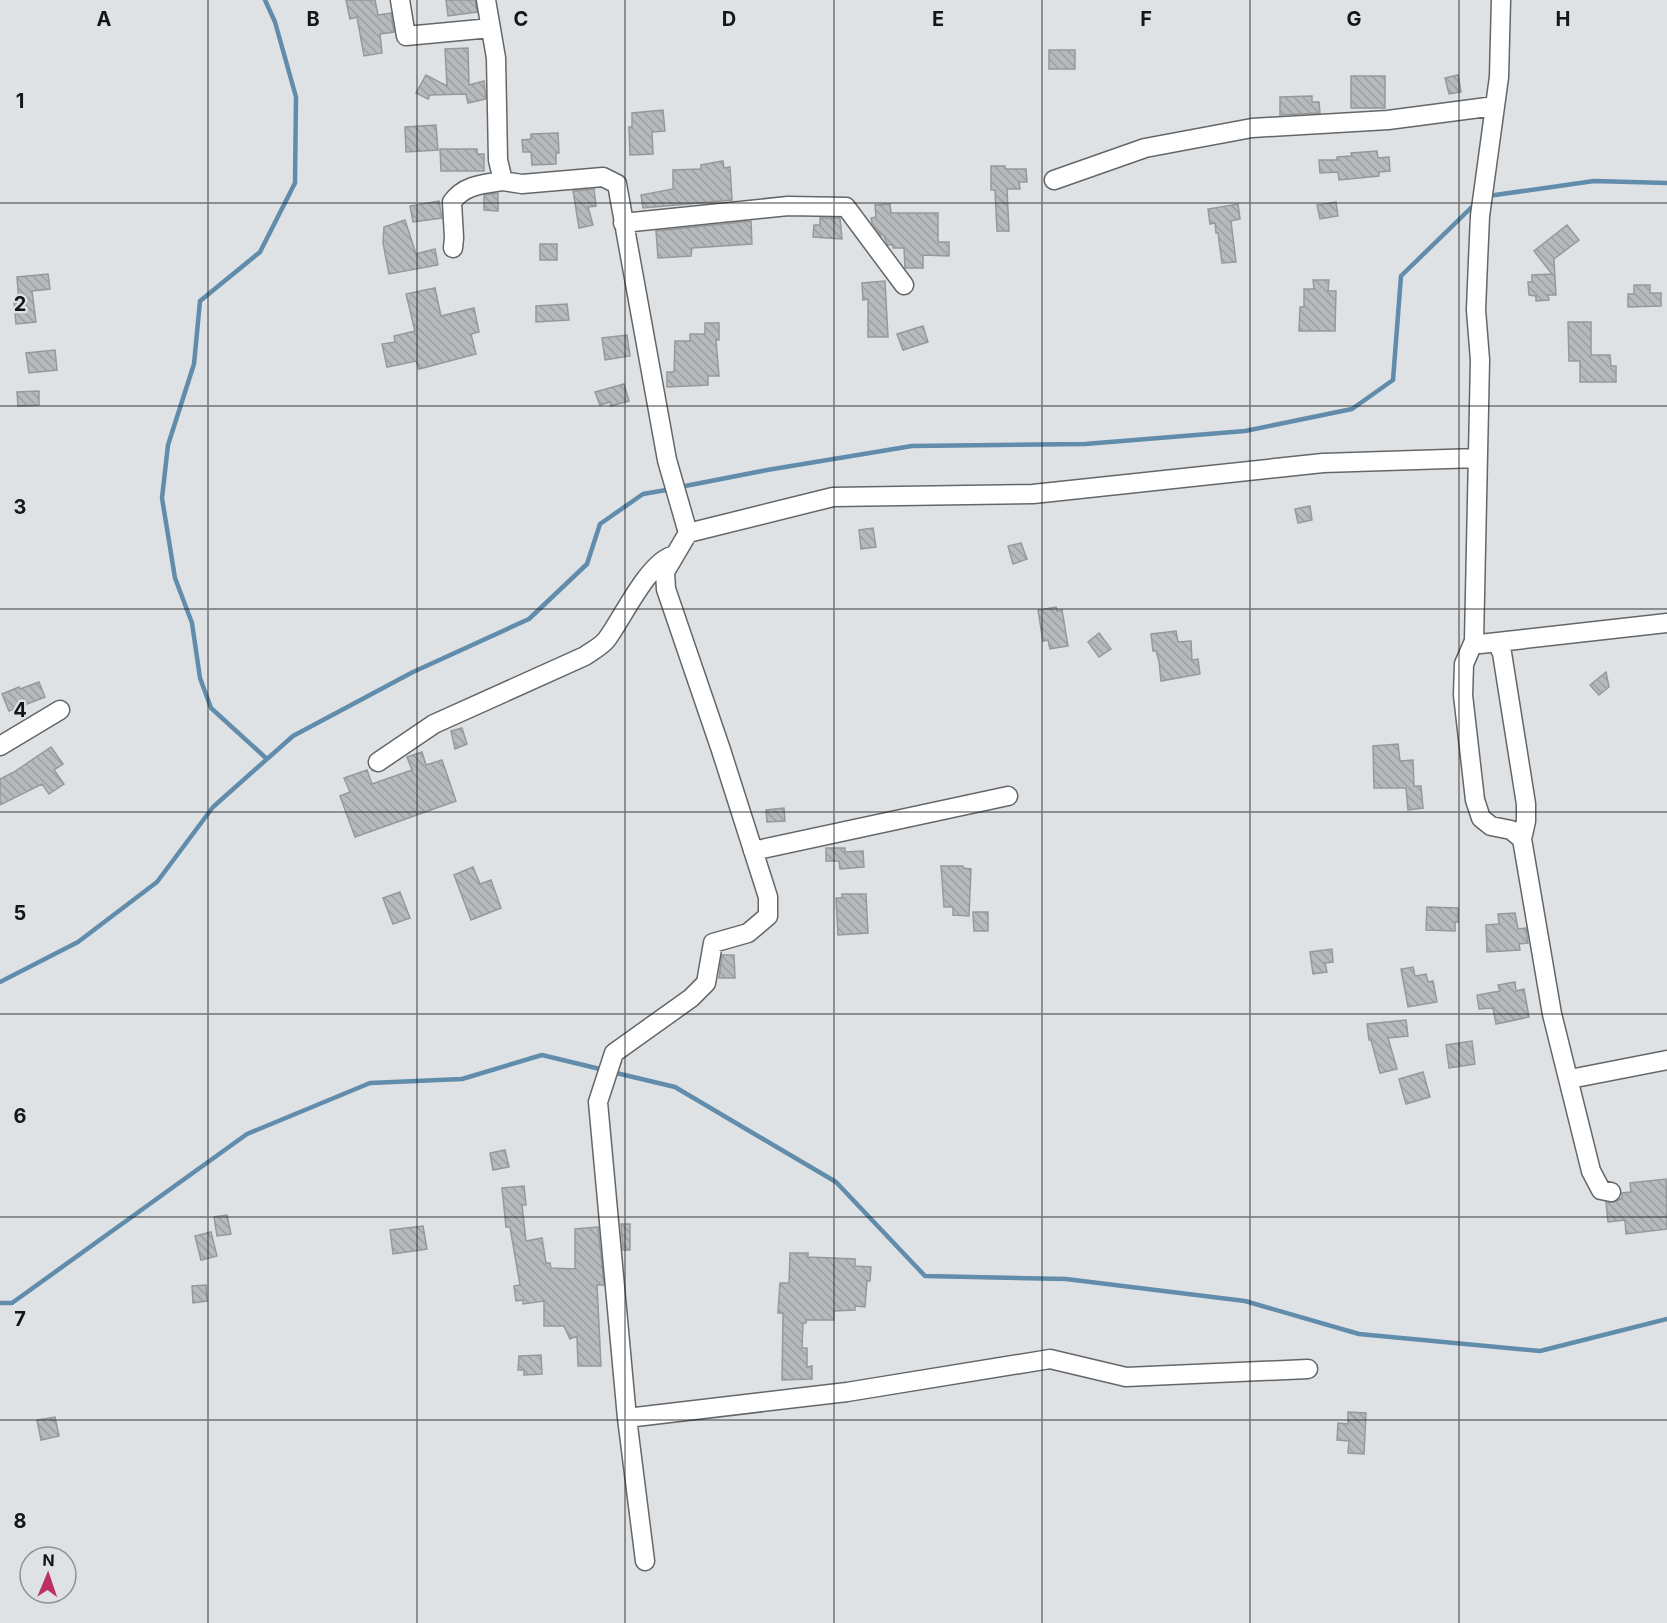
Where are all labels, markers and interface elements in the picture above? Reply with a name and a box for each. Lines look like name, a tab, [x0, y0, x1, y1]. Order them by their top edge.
text: A	[97, 7, 112, 31]
text: B	[306, 7, 320, 31]
text: C	[514, 7, 528, 31]
text: D	[722, 7, 736, 31]
text: E	[932, 7, 944, 31]
text: F	[1140, 7, 1152, 31]
text: G	[1346, 7, 1362, 31]
text: H	[1556, 7, 1570, 31]
text: 1	[16, 89, 24, 113]
text: 2	[14, 292, 26, 316]
text: 3	[14, 495, 26, 519]
text: 4	[13, 698, 27, 722]
text: 5	[14, 901, 26, 925]
text: 6	[14, 1104, 27, 1128]
text: 7	[14, 1307, 26, 1331]
text: 8	[13, 1509, 27, 1533]
north arrow	[18, 1545, 78, 1605]
text: N	[42, 1550, 55, 1570]

